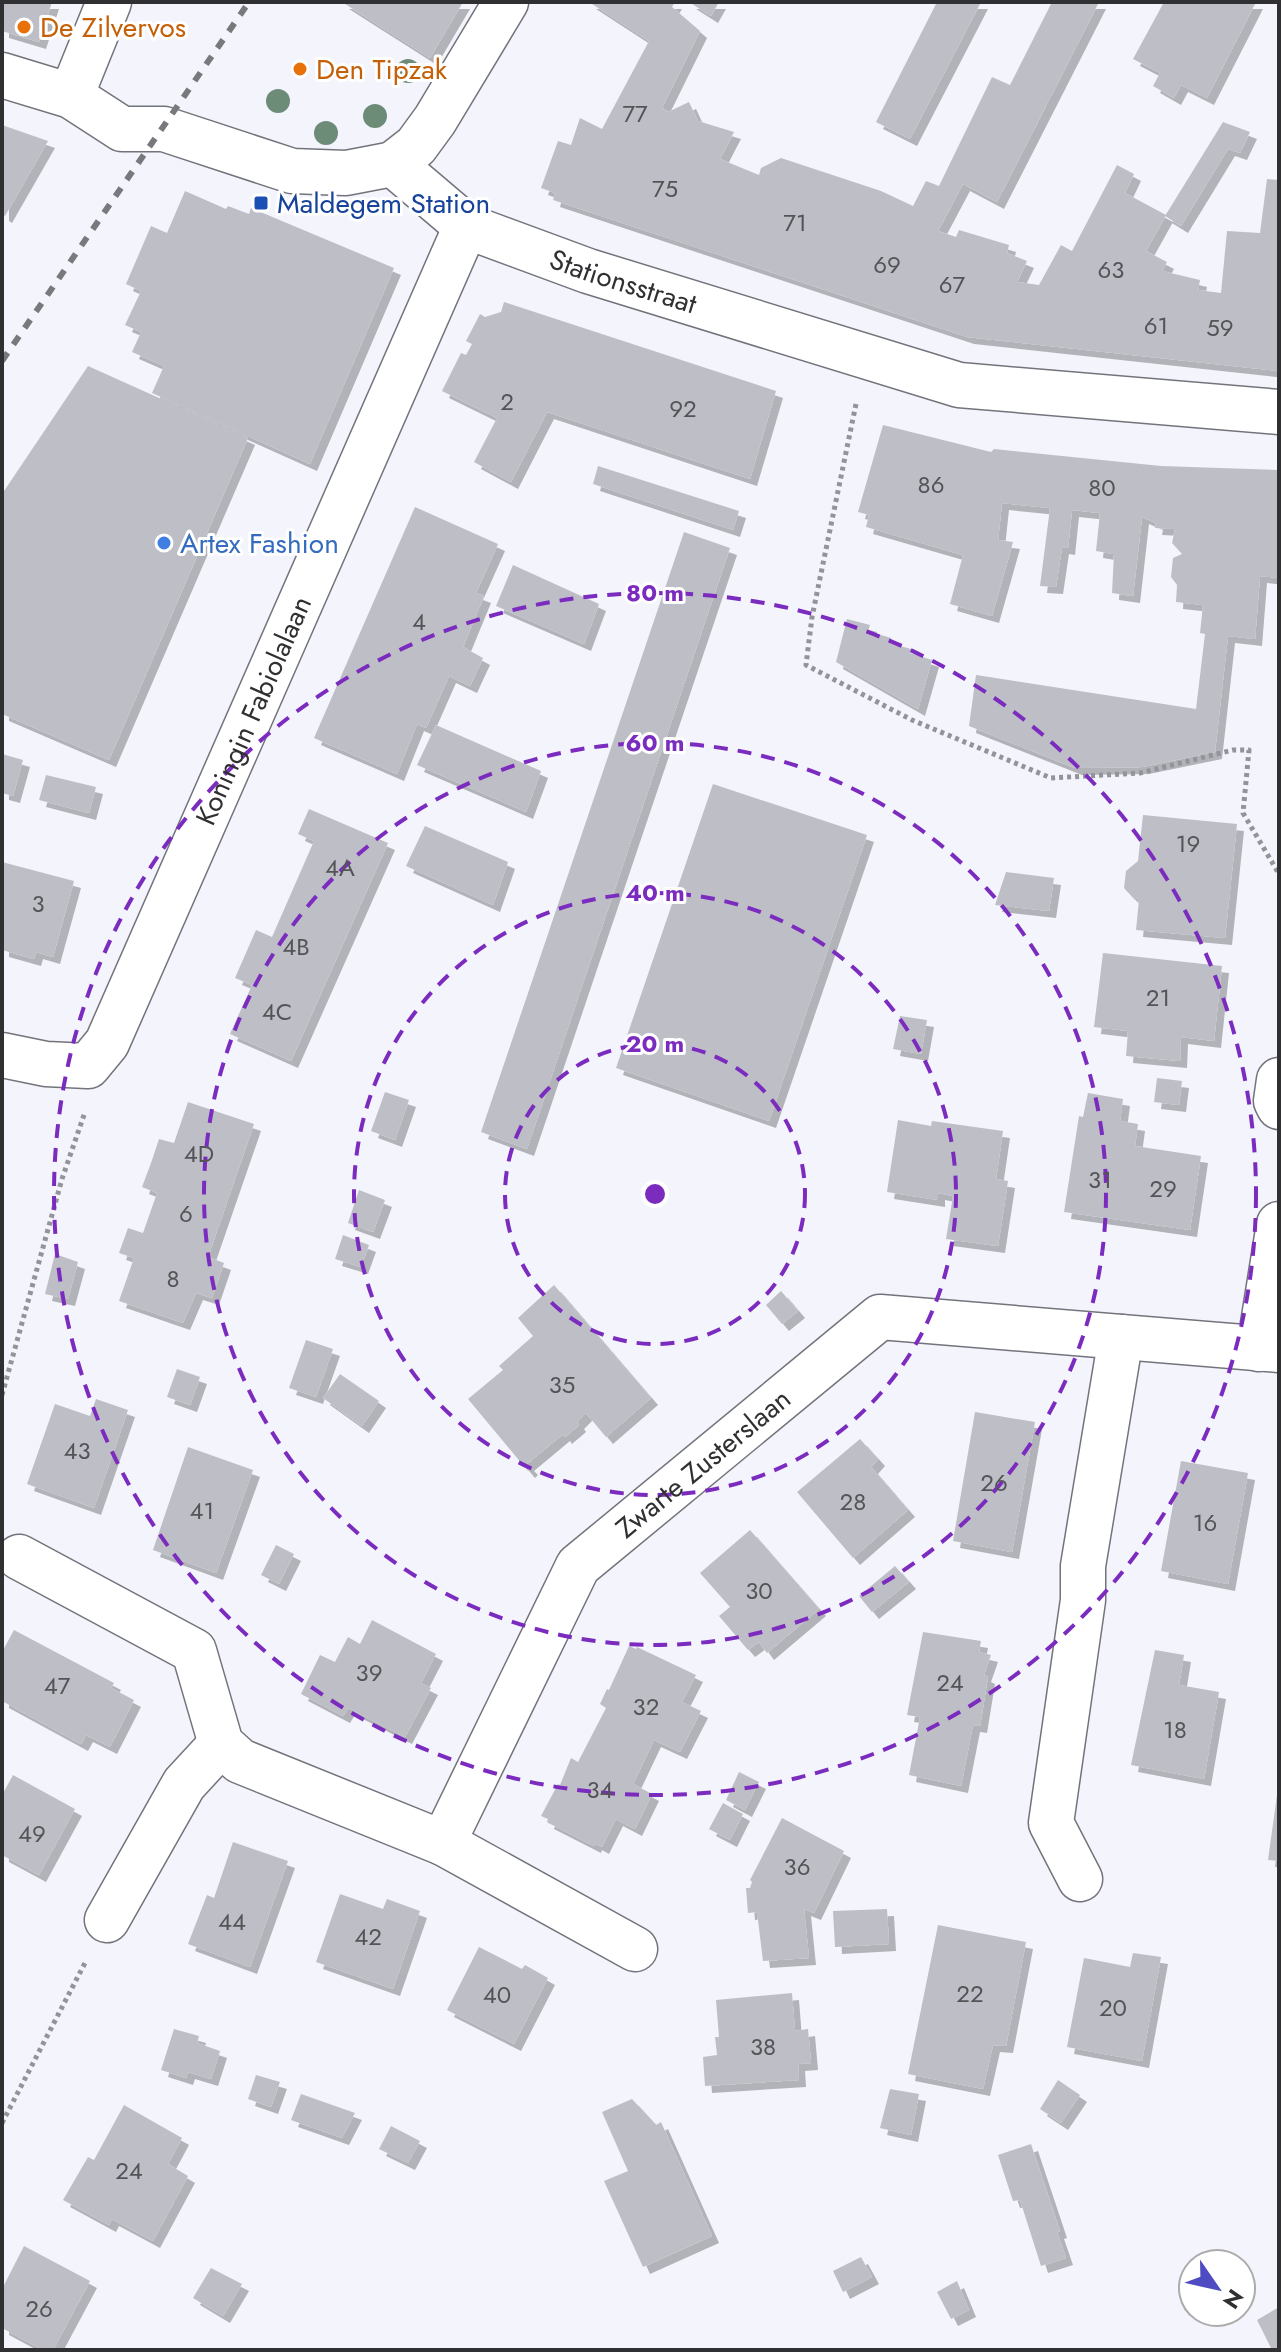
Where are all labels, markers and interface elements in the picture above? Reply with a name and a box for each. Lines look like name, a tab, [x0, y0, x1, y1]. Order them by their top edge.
place label: De Zilvervos	[40, 7, 186, 48]
marker: De Zilvervos	[15, 18, 33, 36]
place label: Den Tipzak	[316, 49, 448, 90]
marker: Den Tipzak	[291, 60, 309, 78]
house number: 77	[622, 96, 648, 131]
house number: 75	[652, 171, 678, 206]
place label: Maldegem Station	[277, 183, 490, 224]
marker: Maldegem Station	[252, 194, 270, 212]
house number: 71	[783, 205, 807, 240]
street label: Stationsstraat	[544, 238, 702, 324]
house number: 69	[873, 247, 901, 282]
house number: 63	[1098, 252, 1124, 287]
house number: 67	[939, 267, 966, 302]
house number: 61	[1144, 308, 1168, 343]
house number: 59	[1206, 310, 1234, 345]
house number: 2	[500, 384, 514, 419]
house number: 92	[669, 391, 697, 426]
house number: 86	[918, 467, 944, 502]
house number: 80	[1088, 470, 1116, 505]
place label: Artex Fashion	[180, 523, 339, 564]
marker: Artex Fashion	[155, 534, 173, 552]
text: 80 m	[626, 575, 684, 610]
street label: Koningin Fabiolalaan	[185, 589, 321, 832]
house number: 4	[412, 604, 426, 639]
text: 60 m	[626, 725, 684, 760]
house number: 19	[1176, 826, 1200, 861]
house number: 4A	[325, 850, 355, 885]
text: 40 m	[625, 875, 685, 910]
house number: 3	[31, 886, 45, 921]
house number: 4B	[282, 929, 310, 964]
house number: 21	[1146, 980, 1170, 1015]
house number: 4C	[262, 994, 292, 1029]
text: 20 m	[626, 1026, 684, 1061]
house number: 4D	[184, 1136, 214, 1171]
house number: 31	[1088, 1162, 1112, 1197]
house number: 29	[1149, 1171, 1177, 1206]
centre of rings	[641, 1180, 669, 1208]
house number: 6	[179, 1196, 193, 1231]
house number: 8	[166, 1261, 180, 1296]
house number: 35	[549, 1367, 575, 1402]
street label: Zwarte Zusterslaan	[607, 1378, 799, 1548]
house number: 43	[63, 1433, 91, 1468]
house number: 26	[980, 1465, 1008, 1500]
house number: 28	[840, 1484, 866, 1519]
house number: 41	[190, 1493, 214, 1528]
house number: 16	[1193, 1505, 1217, 1540]
house number: 30	[745, 1573, 773, 1608]
house number: 39	[356, 1655, 382, 1690]
house number: 24	[936, 1665, 964, 1700]
house number: 47	[44, 1668, 71, 1703]
house number: 32	[633, 1689, 659, 1724]
house number: 18	[1163, 1712, 1187, 1747]
house number: 34	[586, 1772, 614, 1807]
house number: 49	[18, 1816, 46, 1851]
house number: 36	[784, 1849, 810, 1884]
house number: 44	[218, 1904, 246, 1939]
house number: 42	[354, 1919, 382, 1954]
house number: 22	[956, 1976, 984, 2011]
house number: 40	[483, 1977, 511, 2012]
house number: 20	[1099, 1990, 1127, 2025]
house number: 38	[750, 2029, 776, 2064]
house number: 24	[115, 2153, 143, 2188]
north arrow	[1177, 2248, 1257, 2328]
text: N	[1215, 2283, 1252, 2315]
house number: 26	[25, 2291, 53, 2326]

